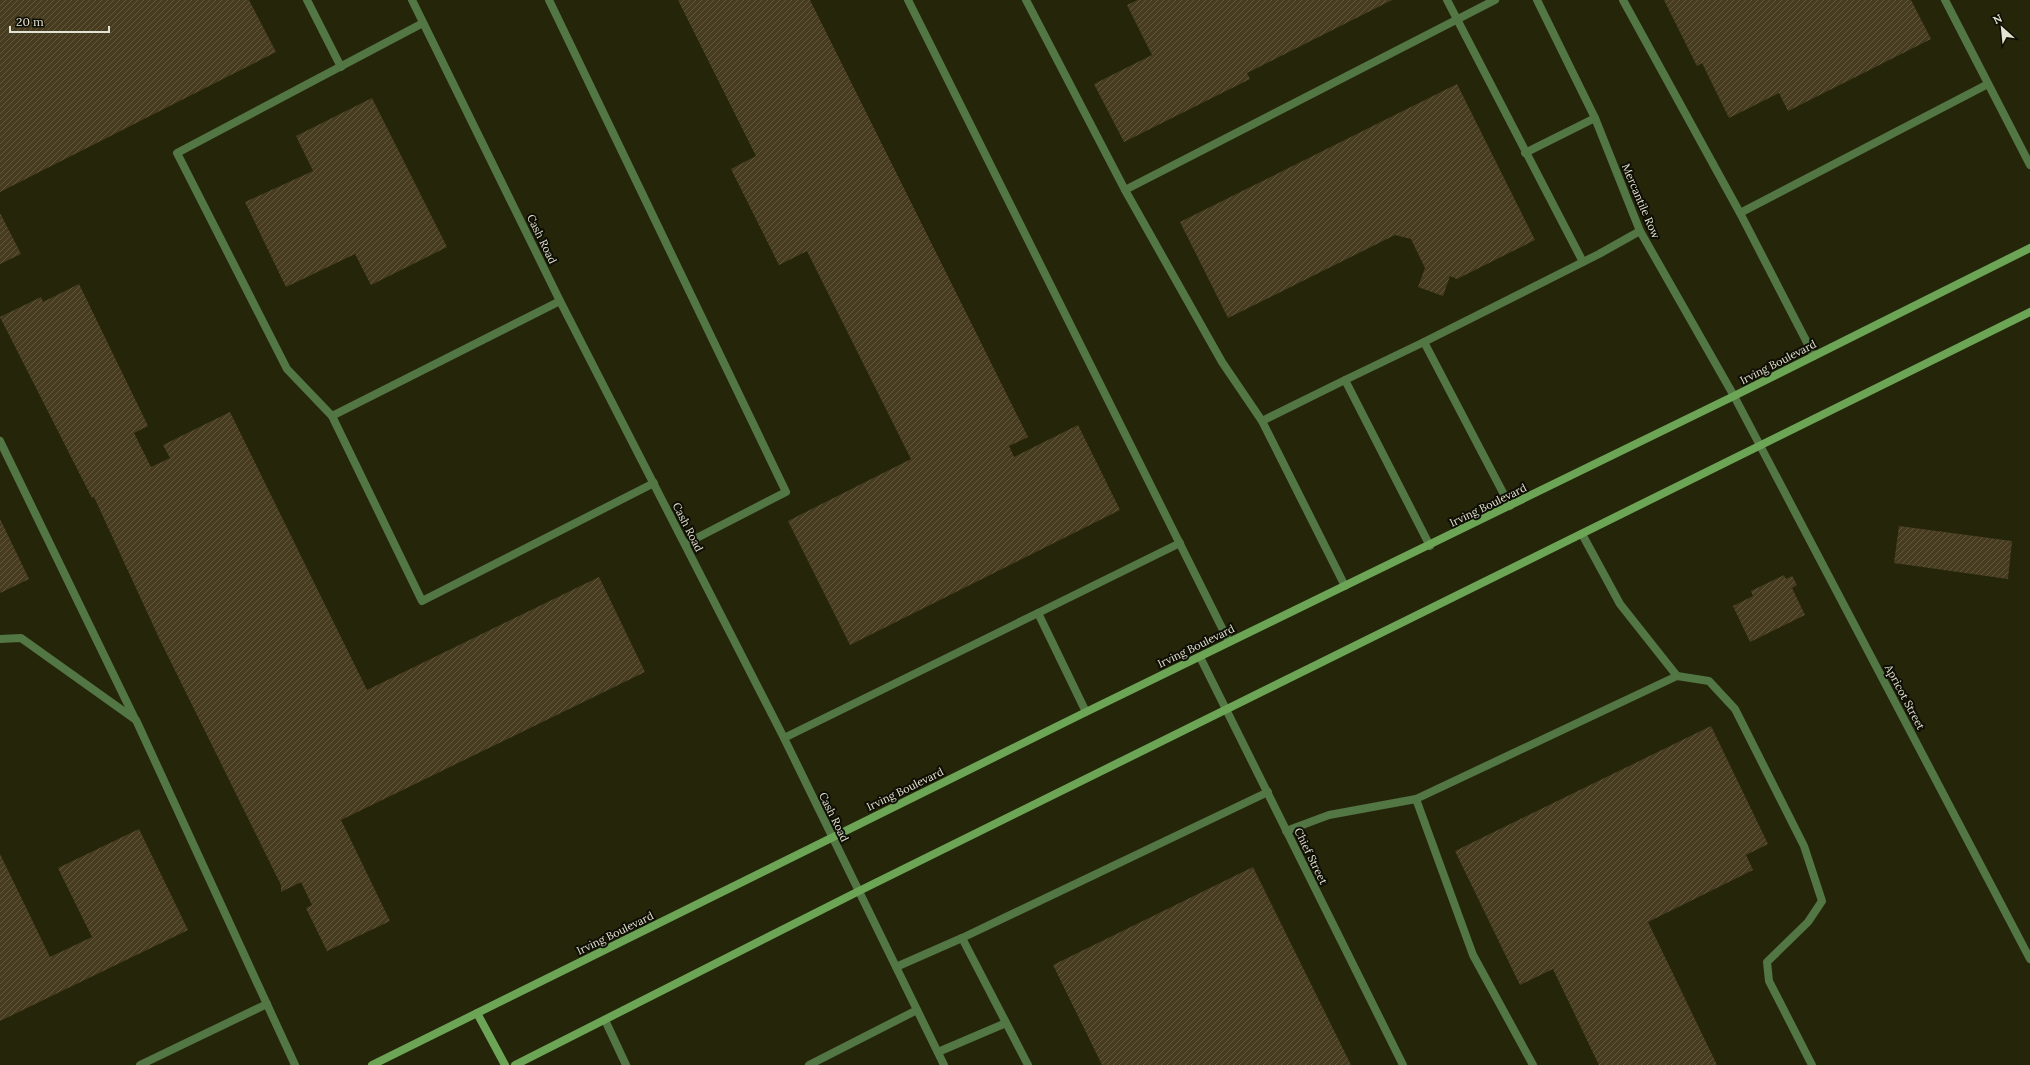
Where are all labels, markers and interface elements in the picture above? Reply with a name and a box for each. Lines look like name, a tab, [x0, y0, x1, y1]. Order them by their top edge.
scale bar	[10, 8, 109, 34]
north arrow	[1982, 8, 2022, 48]
text: N	[1990, 11, 2005, 27]
text: 20 m	[16, 14, 44, 29]
street label: Mercantile Row	[1619, 161, 1663, 241]
street label: Cash Road	[524, 212, 560, 266]
street label: Irving Boulevard	[1737, 337, 1819, 387]
street label: Irving Boulevard	[1447, 480, 1529, 530]
street label: Cash Road	[670, 500, 707, 554]
street label: Irving Boulevard	[1155, 621, 1237, 671]
street label: Apricot Street	[1881, 661, 1928, 733]
street label: Irving Boulevard	[864, 764, 946, 814]
street label: Cash Road	[816, 790, 852, 844]
street label: Chief Street	[1291, 825, 1331, 887]
street label: Irving Boulevard	[574, 908, 656, 958]

